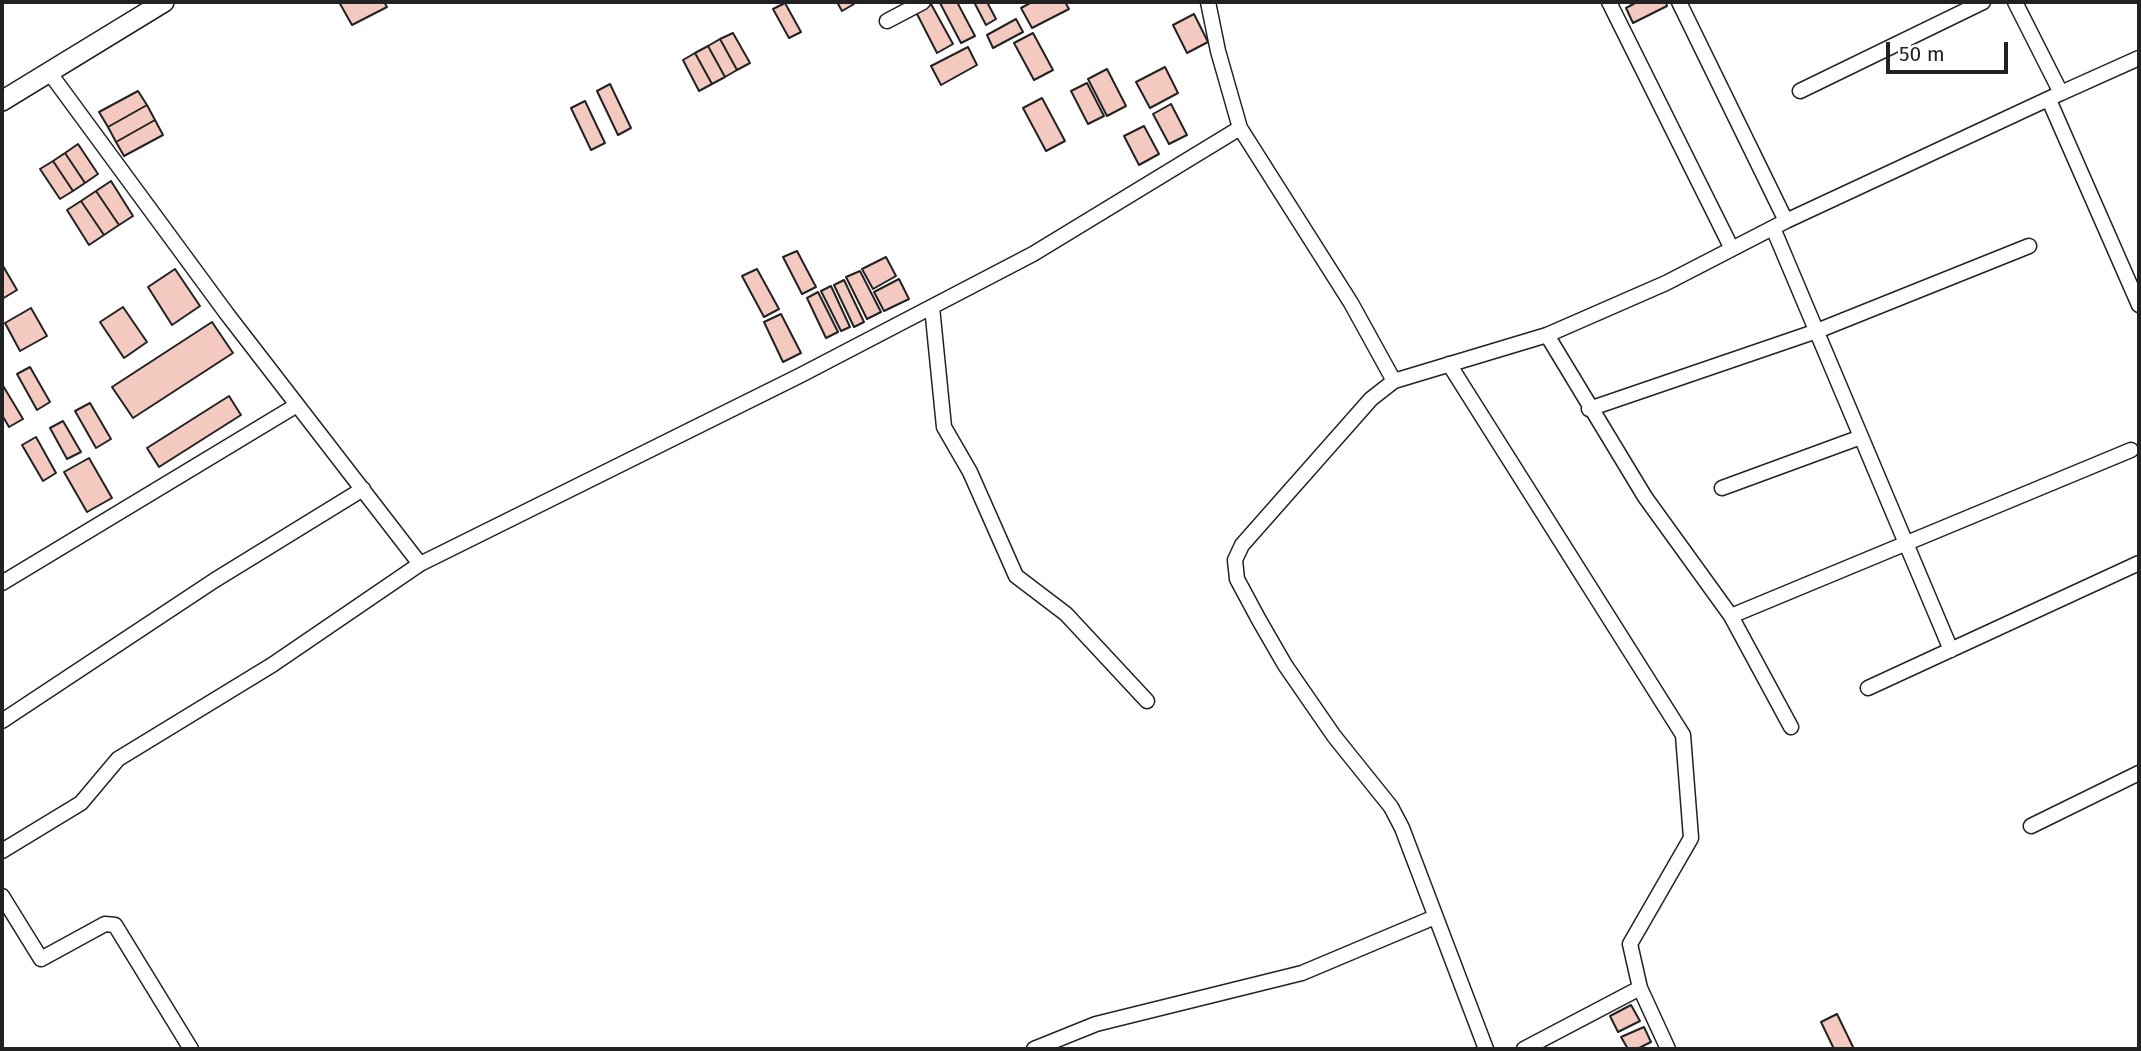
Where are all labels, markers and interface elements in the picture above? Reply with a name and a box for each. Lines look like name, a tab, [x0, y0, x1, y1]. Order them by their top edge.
scale bar	[1889, 28, 2011, 72]
text: 50 m	[1899, 41, 1945, 67]

